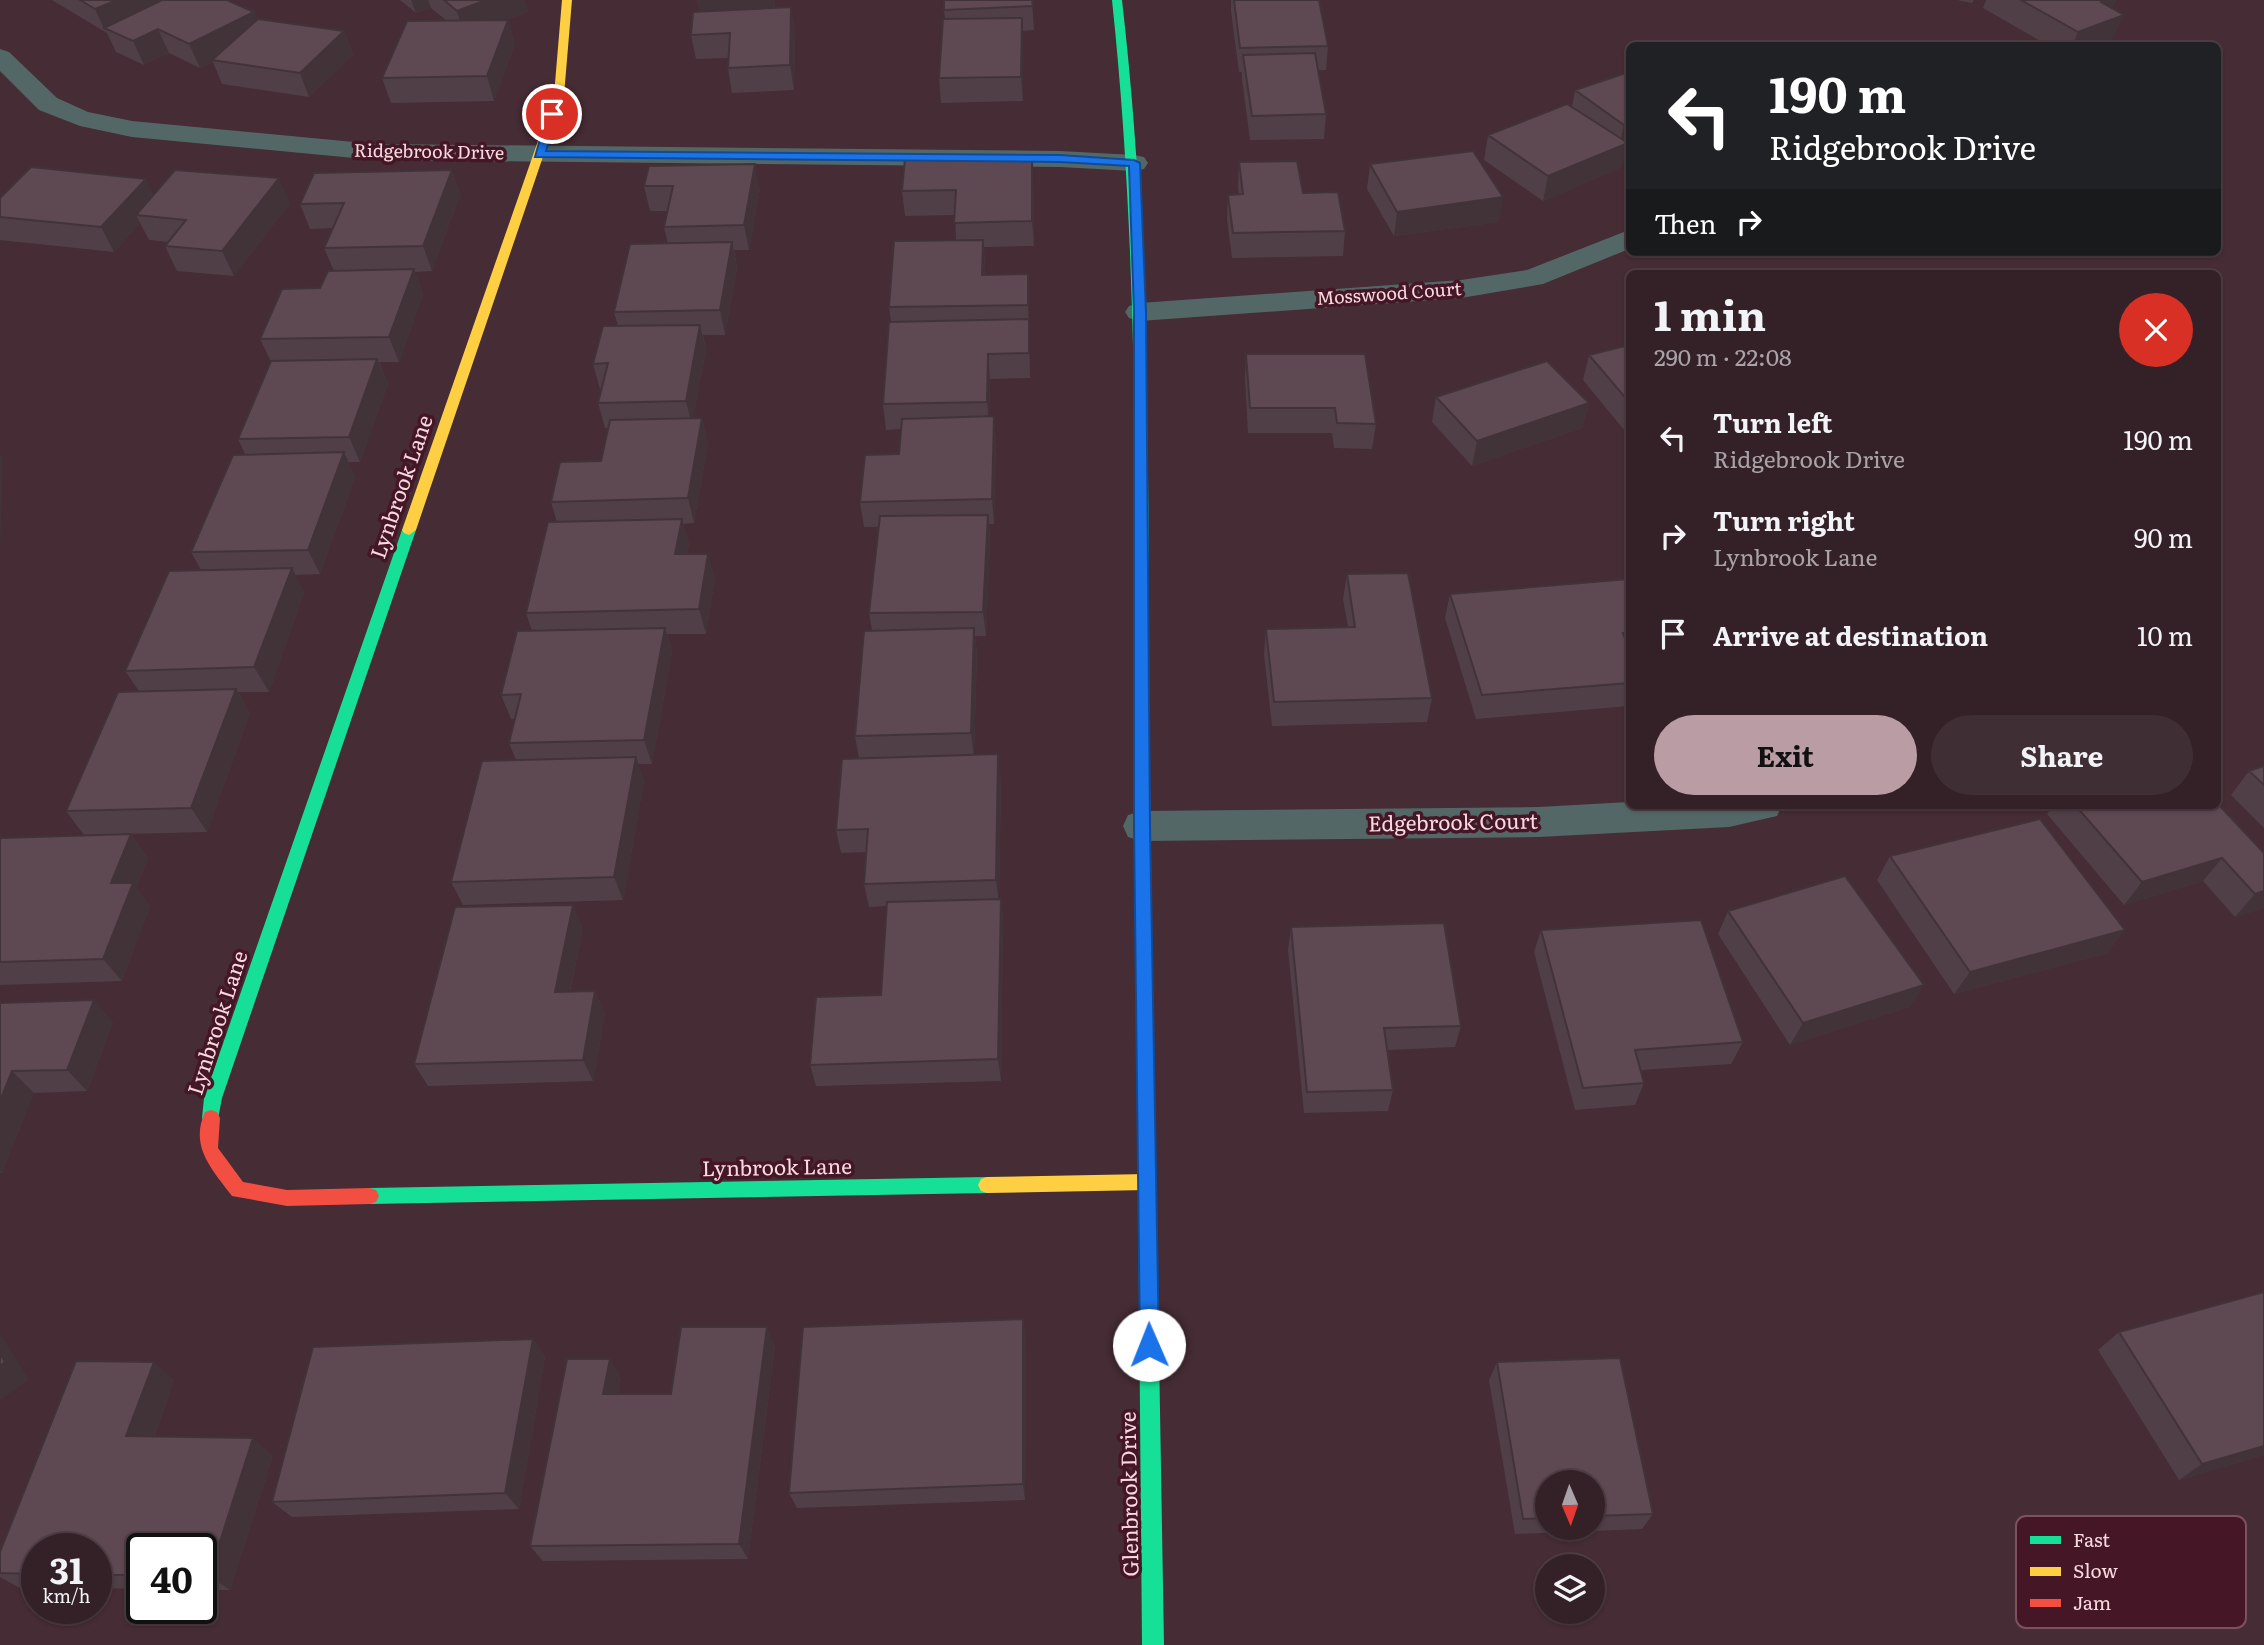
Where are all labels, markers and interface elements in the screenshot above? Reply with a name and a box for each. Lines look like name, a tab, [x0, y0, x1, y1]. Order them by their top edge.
text: 190 m	[1769, 55, 1906, 128]
icon: left	[1654, 70, 1745, 161]
pin	[522, 84, 582, 144]
icon: arrive	[533, 95, 571, 133]
text: Ridgebrook Drive	[1769, 122, 2036, 170]
street label: Ridgebrook Drive	[354, 136, 504, 165]
text: Then	[1654, 203, 1716, 242]
icon: right	[1730, 203, 1768, 241]
street label: Mosswood Court	[1315, 274, 1463, 311]
text: 1 min	[1654, 282, 1766, 344]
button: close	[2119, 293, 2193, 367]
text: 290 m · 22:08	[1654, 339, 1792, 373]
text: Turn left	[1713, 402, 1832, 441]
street label: Lynbrook Lane	[361, 410, 439, 562]
icon: left	[1654, 419, 1692, 457]
text: 190 m	[2123, 419, 2193, 458]
text: Ridgebrook Drive	[1713, 441, 1905, 475]
text: Turn right	[1713, 500, 1855, 539]
icon: right	[1654, 517, 1692, 555]
text: 90 m	[2134, 517, 2193, 556]
text: Lynbrook Lane	[1713, 539, 1877, 573]
icon: arrive	[1654, 615, 1692, 653]
text: Arrive at destination	[1713, 615, 1988, 654]
text: 10 m	[2137, 615, 2193, 654]
button: Exit	[1654, 715, 1917, 795]
button: Share	[1931, 715, 2193, 795]
street label: Edgebrook Court	[1368, 804, 1539, 837]
street label: Lynbrook Lane	[178, 946, 254, 1098]
street label: Lynbrook Lane	[702, 1149, 852, 1182]
position arrow	[1112, 1308, 1186, 1382]
street label: Glenbrook Drive	[1111, 1411, 1144, 1577]
north arrow	[1535, 1470, 1605, 1540]
map controls	[1535, 1470, 1605, 1624]
legend	[2016, 1516, 2246, 1628]
text: Fast	[2073, 1525, 2110, 1553]
speed limit sign: 40	[126, 1533, 217, 1624]
text: 31	[49, 1543, 84, 1595]
button: layers	[1535, 1554, 1605, 1624]
text: Slow	[2073, 1556, 2118, 1584]
text: km/h	[43, 1582, 90, 1609]
text: Jam	[2073, 1588, 2111, 1616]

